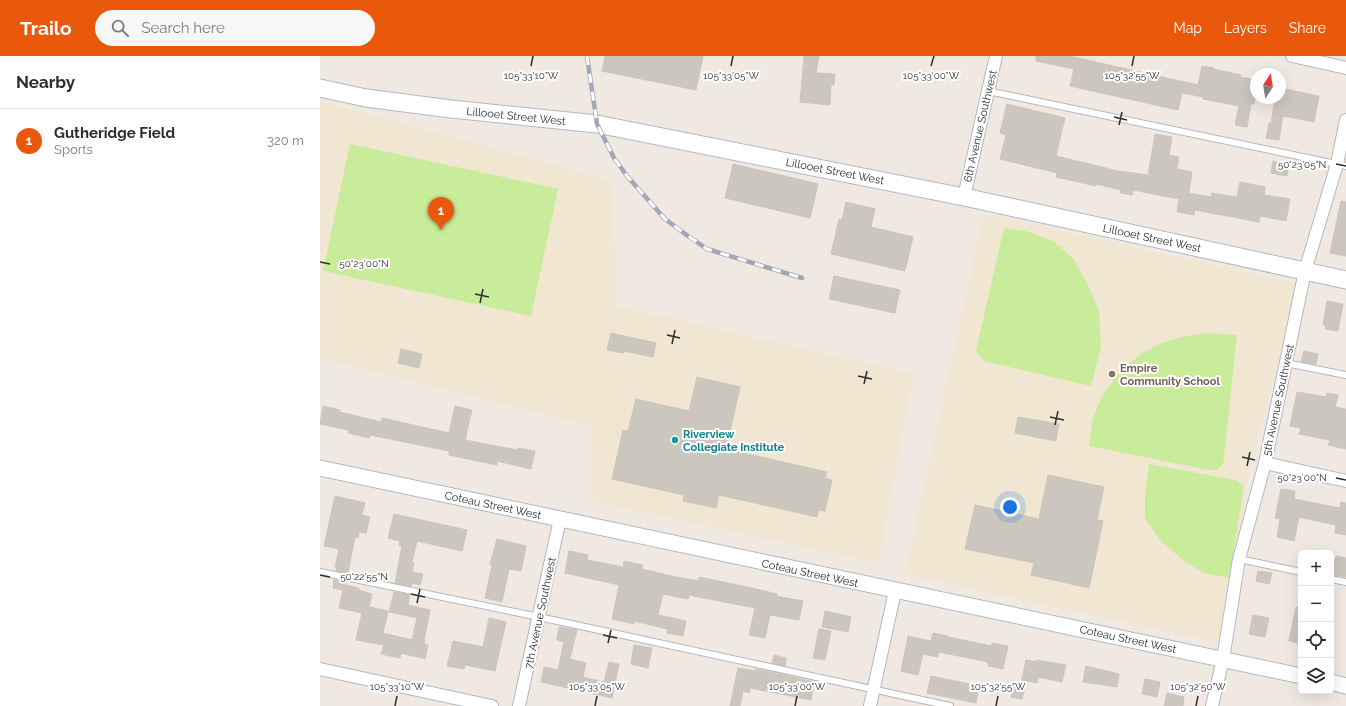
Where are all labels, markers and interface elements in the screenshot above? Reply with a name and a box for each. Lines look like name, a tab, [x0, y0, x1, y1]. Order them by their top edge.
search box	[95, 10, 375, 46]
text: Trailo	[20, 17, 71, 39]
icon: search	[109, 17, 131, 39]
text: Search here	[141, 19, 225, 37]
text: Map	[1174, 20, 1202, 36]
text: Layers	[1224, 20, 1267, 36]
text: Share	[1289, 20, 1326, 36]
north arrow	[1250, 68, 1286, 104]
street label: 6th Avenue Southwest	[961, 69, 1000, 183]
text: 105°33'10"W	[504, 70, 559, 81]
text: 105°33'05"W	[703, 70, 759, 81]
text: 105°33'00"W	[903, 70, 960, 81]
text: 105°32'55"W	[1105, 70, 1160, 81]
text: Nearby	[16, 72, 75, 92]
street label: Lillooet Street West	[466, 105, 567, 128]
text: Gutheridge Field	[54, 124, 175, 142]
text: 1	[26, 133, 32, 148]
text: 320 m	[267, 133, 304, 148]
text: Sports	[54, 142, 93, 157]
street label: Lillooet Street West	[785, 156, 885, 187]
text: 50°23'05"N	[1278, 159, 1326, 170]
pin: 1	[428, 197, 454, 230]
street label: Lillooet Street West	[1102, 222, 1202, 255]
text: 50°23'00"N	[339, 258, 389, 269]
street label: 5th Avenue Southwest	[1260, 343, 1297, 457]
place label: Empire Community School	[1120, 362, 1220, 388]
marker: Empire Community School	[1107, 369, 1117, 379]
place label: Riverview Collegiate Institute	[683, 428, 785, 454]
marker: Riverview Collegiate Institute	[670, 435, 680, 445]
text: 50°23'00"N	[1277, 472, 1327, 483]
street label: Coteau Street West	[443, 489, 543, 522]
your location	[1000, 497, 1020, 517]
map controls	[1298, 550, 1334, 694]
button: +	[1298, 550, 1334, 586]
street label: 7th Avenue Southwest	[522, 556, 559, 670]
street label: Coteau Street West	[760, 557, 860, 590]
text: 50°22'55"N	[340, 571, 388, 582]
button: −	[1298, 586, 1334, 622]
button: locate	[1298, 622, 1334, 658]
street label: Coteau Street West	[1078, 623, 1178, 656]
button: layers	[1298, 658, 1334, 694]
text: 105°33'10"W	[370, 681, 425, 692]
text: 105°33'05"W	[569, 681, 625, 692]
text: 105°33'00"W	[769, 681, 826, 692]
text: 105°32'55"W	[971, 681, 1026, 692]
text: 105°32'50"W	[1170, 681, 1226, 692]

